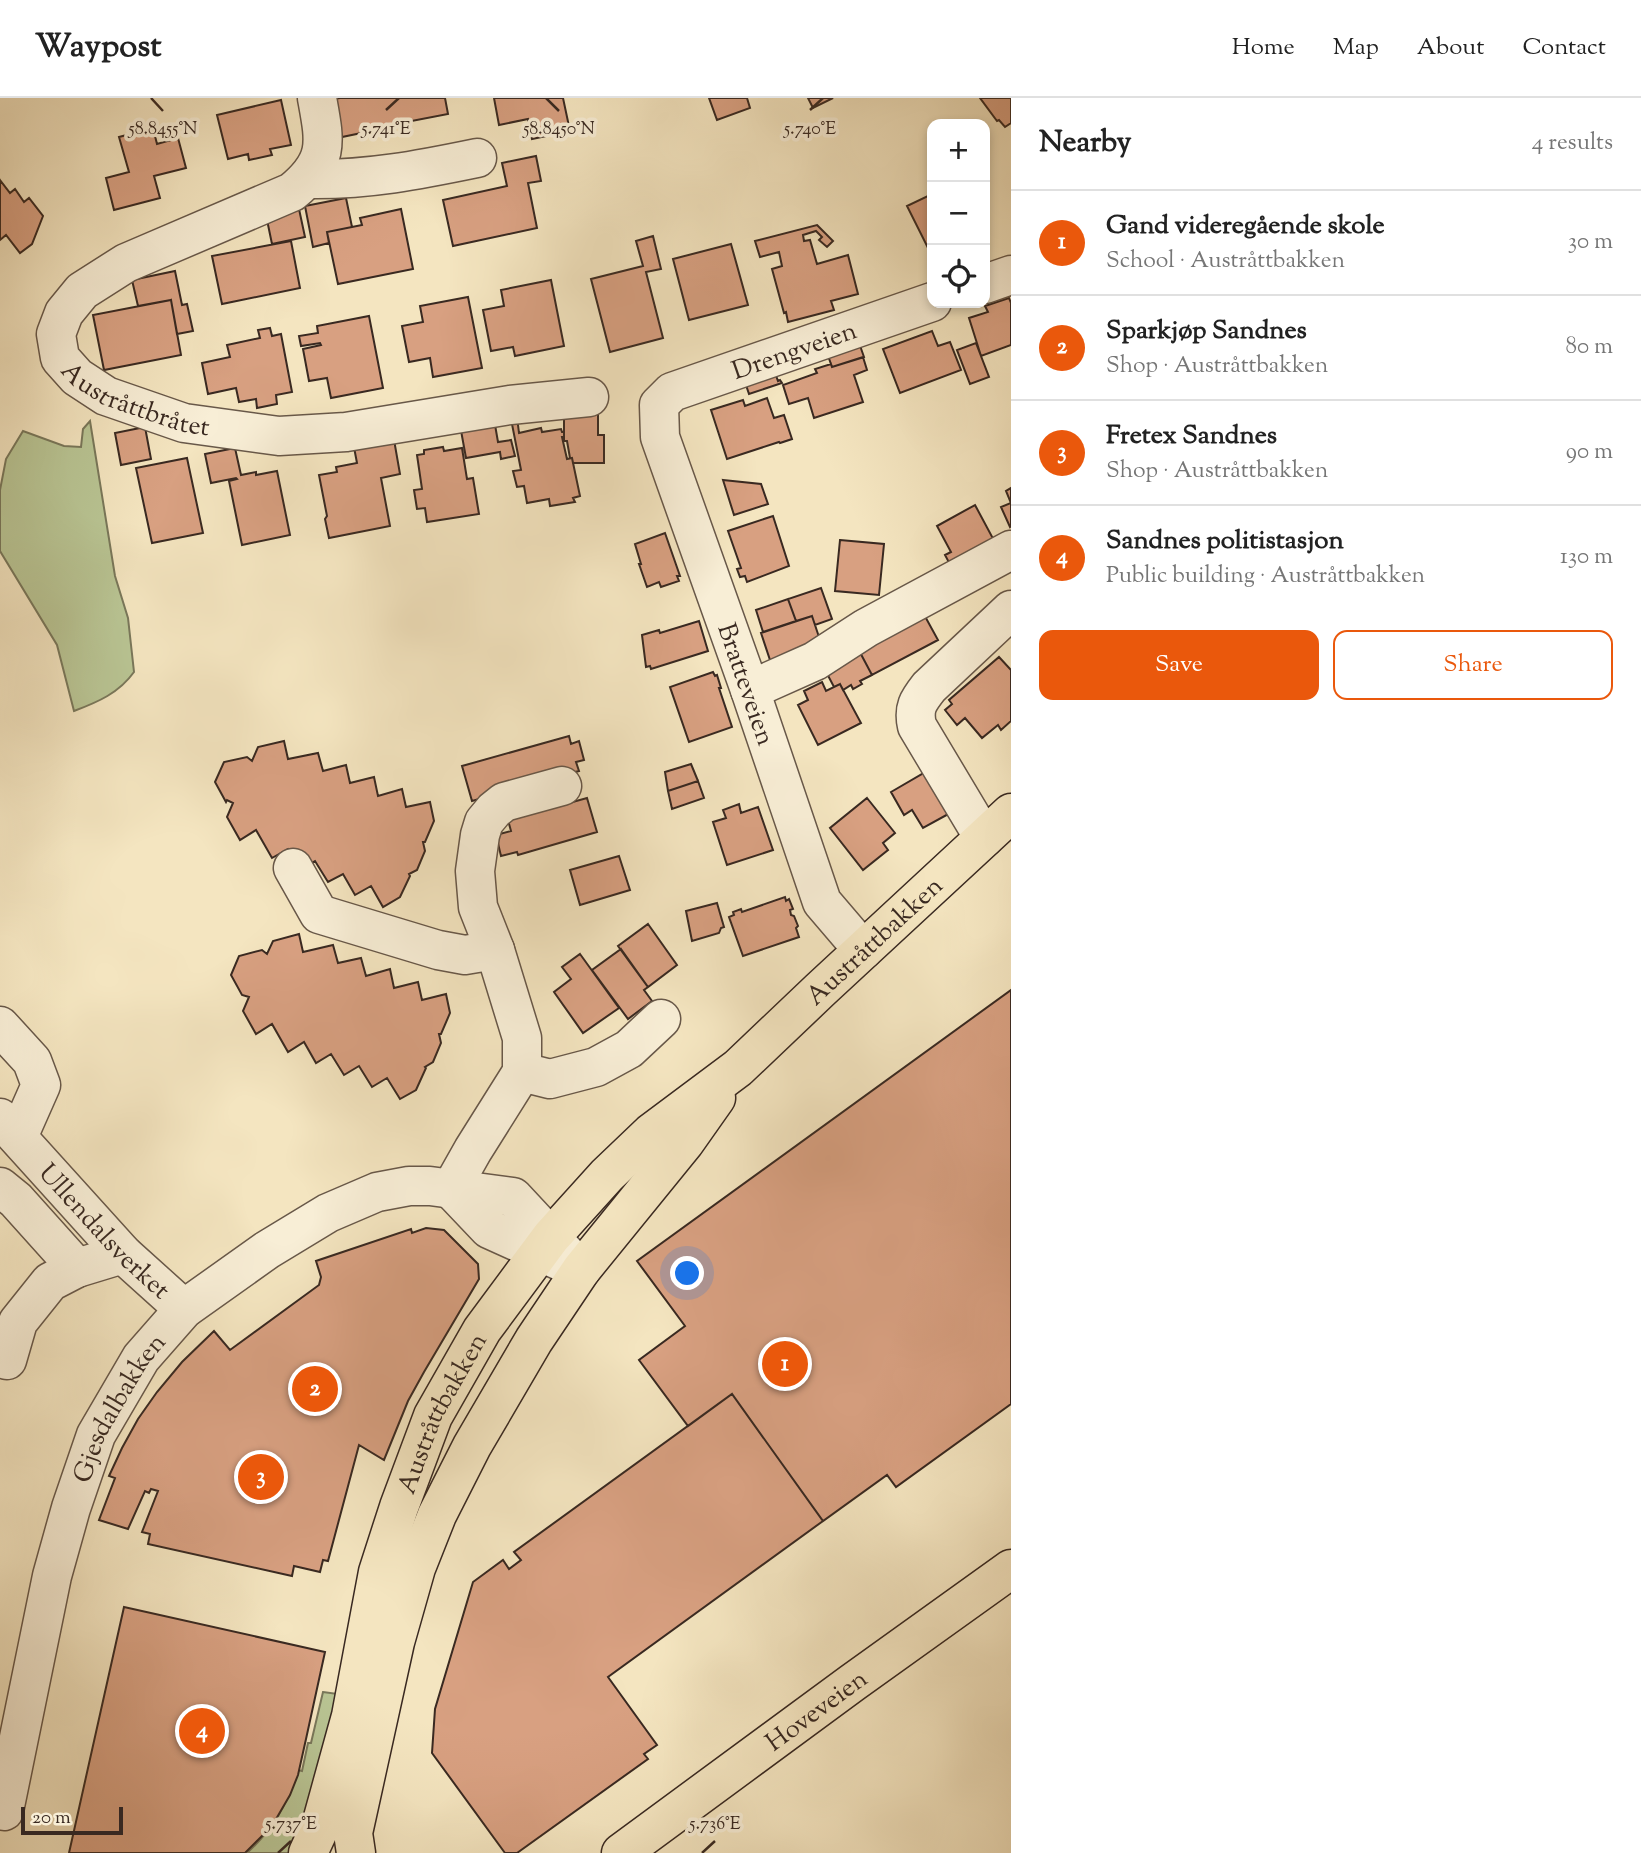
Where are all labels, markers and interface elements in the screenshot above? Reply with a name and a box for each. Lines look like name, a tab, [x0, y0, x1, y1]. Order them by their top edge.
text: Waypost	[35, 24, 162, 72]
text: Home	[1232, 31, 1295, 65]
text: Map	[1333, 31, 1379, 65]
text: About	[1417, 31, 1484, 65]
text: Contact	[1522, 31, 1606, 65]
text: 58.8455°N	[128, 117, 197, 143]
text: 5.741°E	[360, 117, 411, 143]
text: 58.8450°N	[522, 117, 595, 143]
text: 5.740°E	[783, 117, 836, 143]
map controls	[927, 119, 990, 308]
button: +	[927, 119, 990, 182]
text: Nearby	[1039, 122, 1131, 165]
text: 4 results	[1532, 127, 1613, 160]
button: −	[927, 182, 990, 245]
text: Gand videregående skole	[1106, 208, 1385, 245]
text: 1	[1058, 226, 1066, 259]
text: 30 m	[1568, 226, 1613, 259]
button: locate	[927, 245, 990, 308]
text: School · Austråttbakken	[1106, 245, 1345, 278]
street label: Drengveien	[727, 313, 862, 391]
text: Sparkjøp Sandnes	[1106, 313, 1307, 350]
text: 2	[1057, 331, 1067, 364]
text: 80 m	[1565, 331, 1613, 364]
text: Shop · Austråttbakken	[1106, 350, 1328, 383]
street label: Austråttbråtet	[51, 354, 212, 447]
text: Fretex Sandnes	[1106, 418, 1277, 455]
text: 3	[1057, 436, 1067, 469]
text: 90 m	[1566, 436, 1613, 469]
text: Shop · Austråttbakken	[1106, 455, 1328, 488]
text: Sandnes politistasjon	[1106, 523, 1344, 560]
text: 4	[1056, 541, 1068, 574]
text: 130 m	[1560, 541, 1613, 574]
text: Public building · Austråttbakken	[1106, 560, 1425, 593]
street label: Bratteveien	[706, 619, 783, 751]
button: Save	[1039, 630, 1319, 700]
button: Share	[1333, 630, 1613, 700]
street label: Austråttbakken	[799, 869, 952, 1015]
street label: Ullendalsverket	[29, 1156, 177, 1309]
your location	[670, 1256, 704, 1290]
street label: Gjesdalbakken	[65, 1326, 176, 1488]
street label: Austråttbakken	[390, 1327, 498, 1500]
pin: 1	[762, 1338, 808, 1390]
pin: 2	[292, 1363, 338, 1415]
pin: 3	[238, 1451, 284, 1503]
street label: Hoveveien	[759, 1662, 876, 1762]
pin: 4	[179, 1705, 225, 1757]
scale bar	[21, 1804, 122, 1836]
text: 20 m	[32, 1805, 71, 1832]
text: 5.737°E	[264, 1812, 317, 1838]
text: 5.736°E	[688, 1812, 741, 1838]

